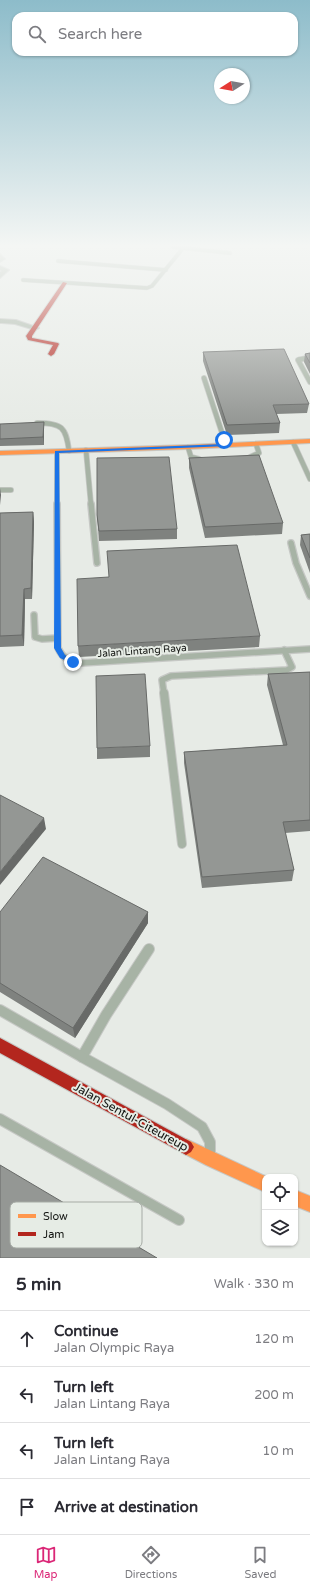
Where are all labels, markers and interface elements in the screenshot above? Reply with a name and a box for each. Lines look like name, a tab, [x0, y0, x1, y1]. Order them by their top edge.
search box	[12, 12, 298, 56]
icon: search	[26, 23, 48, 45]
text: Search here	[58, 25, 142, 43]
north arrow	[214, 68, 250, 104]
route start	[215, 431, 233, 449]
street label: Jalan Lintang Raya	[97, 642, 187, 660]
route end	[64, 653, 82, 671]
street label: Jalan Sentul-Citeureup	[71, 1080, 191, 1154]
map controls	[262, 1174, 298, 1246]
button: locate	[262, 1174, 298, 1210]
legend	[10, 1202, 142, 1248]
text: Slow	[43, 1210, 68, 1223]
button: layers	[262, 1210, 298, 1246]
text: Jam	[43, 1228, 64, 1241]
text: 5 min	[16, 1274, 61, 1295]
text: Walk · 330 m	[214, 1276, 294, 1292]
text: Continue	[54, 1322, 118, 1340]
icon: ahead	[16, 1328, 38, 1350]
text: 120 m	[254, 1331, 294, 1347]
text: Jalan Olympic Raya	[54, 1340, 174, 1356]
text: Turn left	[54, 1378, 114, 1396]
icon: left	[16, 1384, 38, 1406]
text: 200 m	[254, 1387, 294, 1403]
text: Jalan Lintang Raya	[54, 1396, 170, 1412]
text: Turn left	[54, 1434, 114, 1452]
icon: left	[16, 1440, 38, 1462]
text: 10 m	[262, 1443, 294, 1459]
text: Jalan Lintang Raya	[54, 1452, 170, 1468]
icon: arrive	[16, 1496, 38, 1518]
text: Arrive at destination	[54, 1498, 198, 1516]
tab: Map	[34, 1544, 57, 1581]
tab: Directions	[125, 1544, 177, 1581]
tab: Saved	[245, 1544, 276, 1581]

